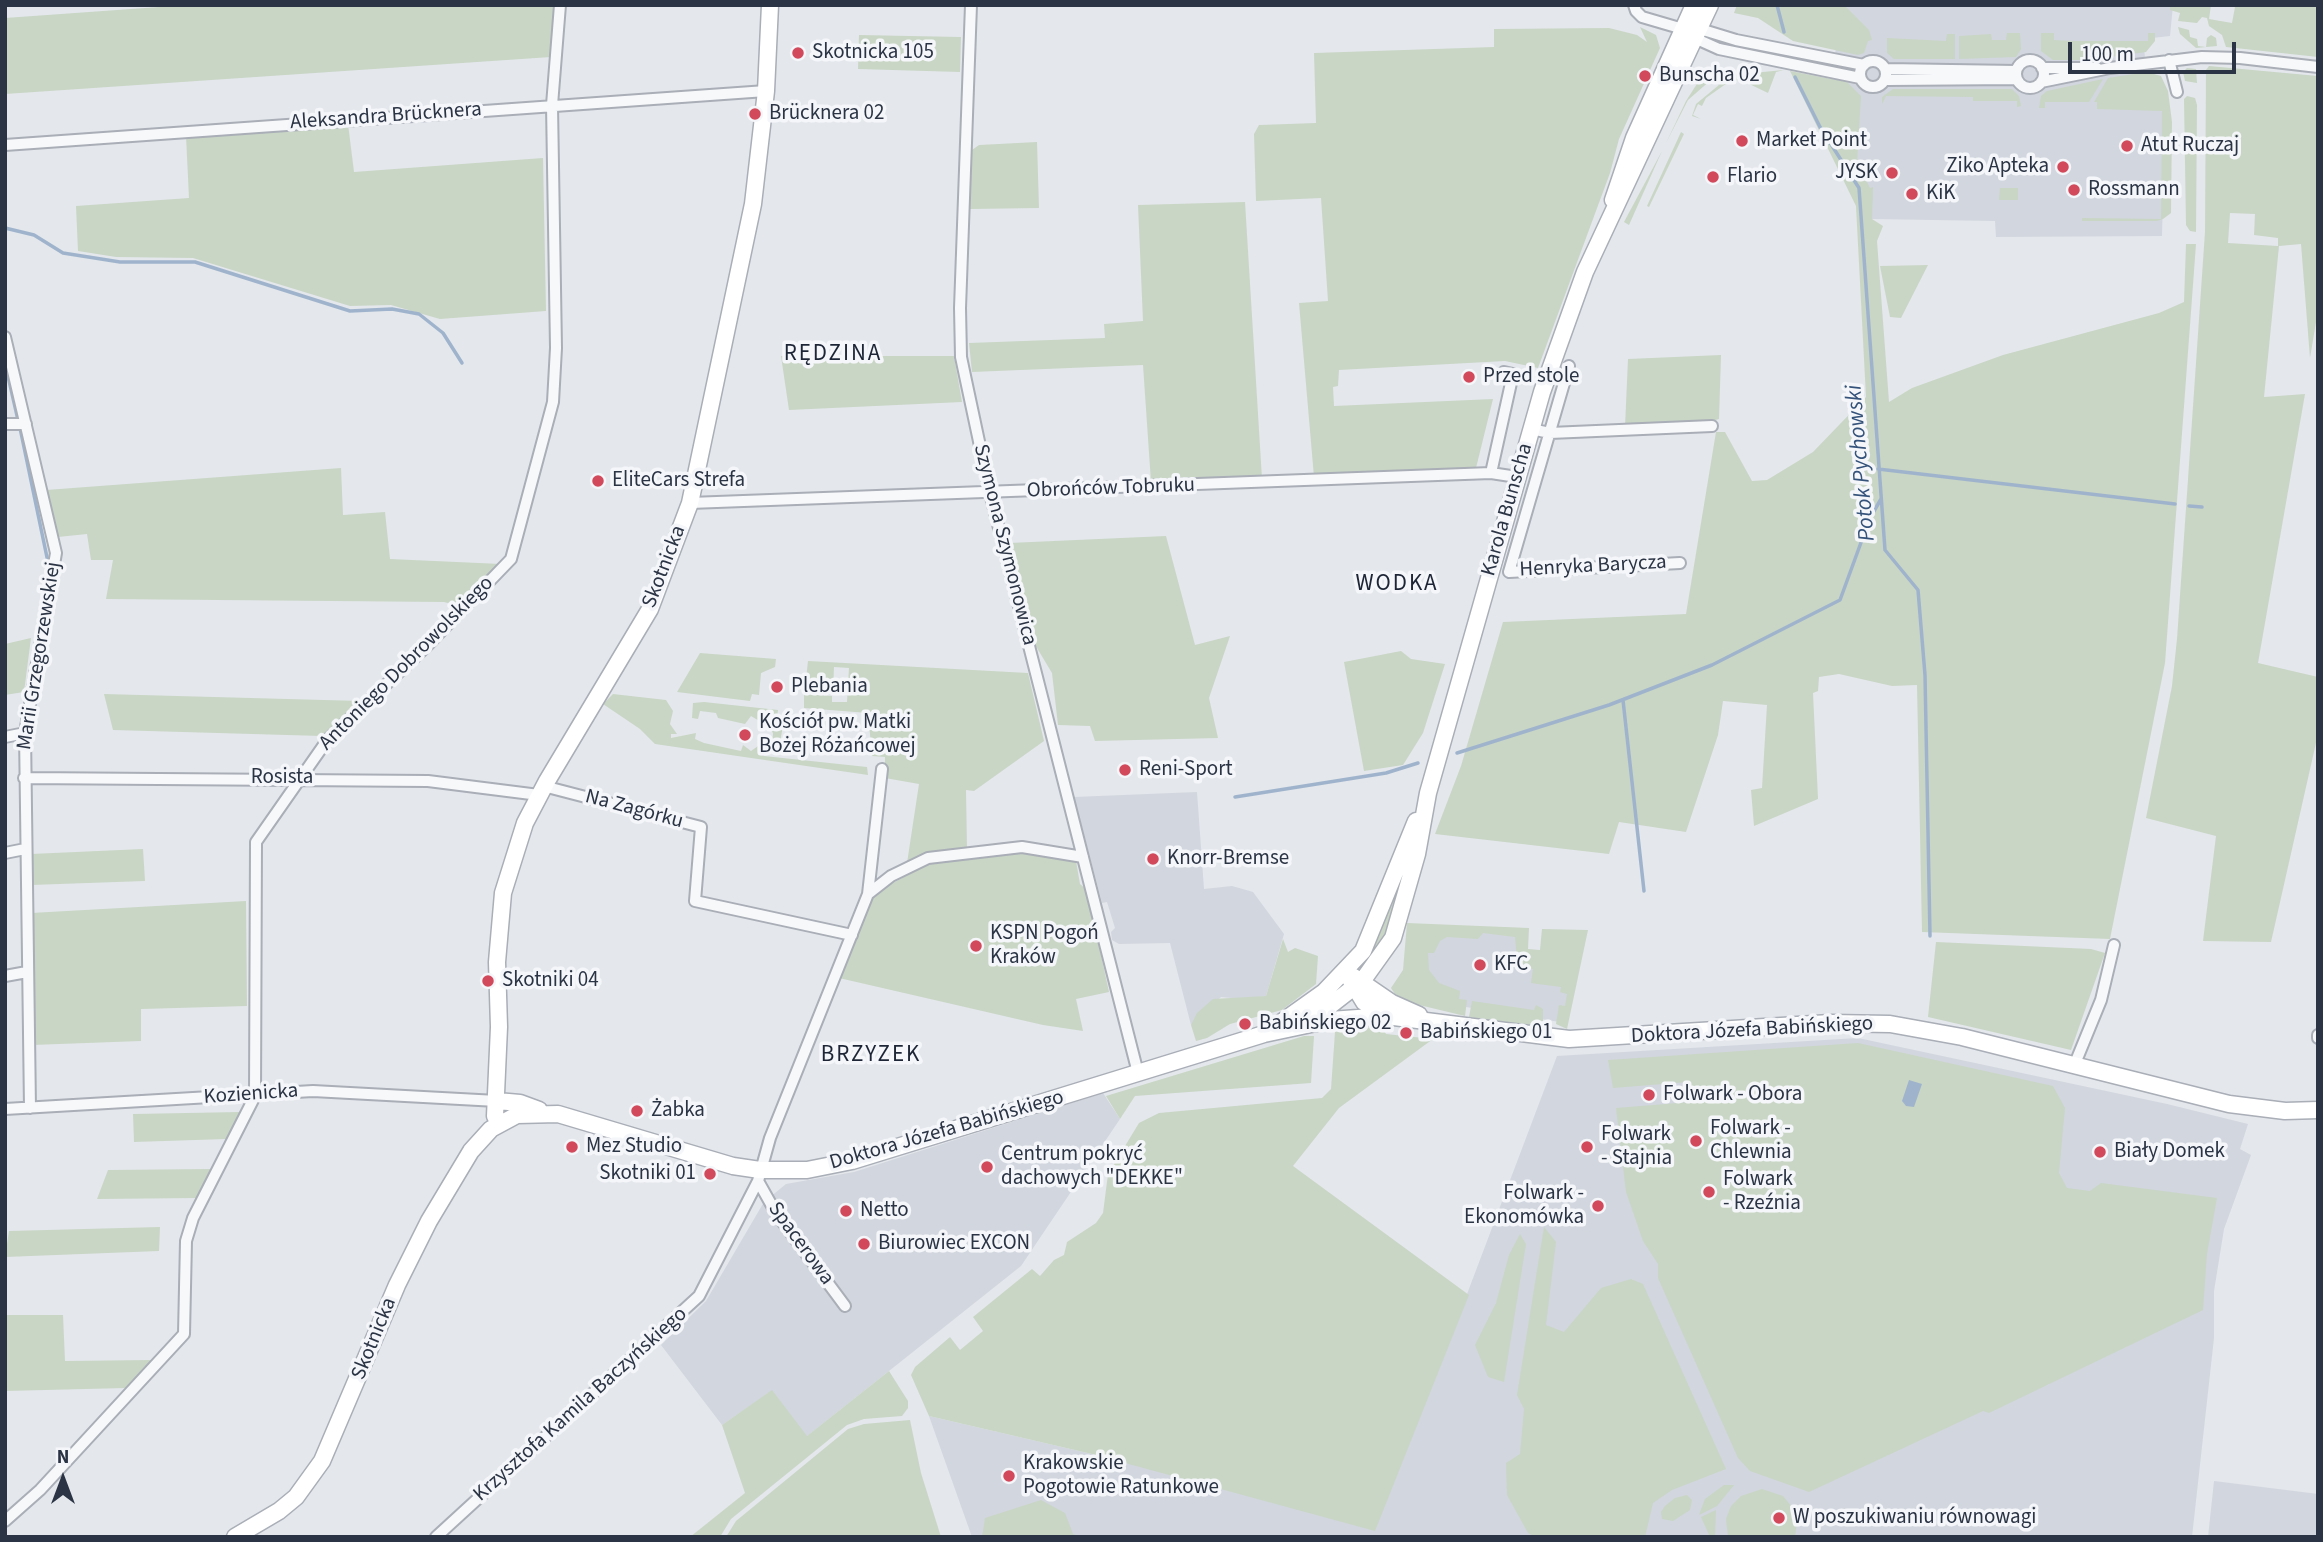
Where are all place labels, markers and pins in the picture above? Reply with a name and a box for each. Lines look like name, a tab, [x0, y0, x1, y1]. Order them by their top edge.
place label: Skotnicka 105	[812, 40, 934, 66]
marker: Skotnicka 105	[790, 45, 806, 61]
place label: Bunscha 02	[1659, 63, 1760, 89]
marker: Bunscha 02	[1637, 68, 1653, 84]
place label: Brücknera 02	[769, 101, 884, 127]
marker: Brücknera 02	[747, 106, 763, 122]
place label: Market Point	[1756, 128, 1867, 154]
marker: Market Point	[1734, 133, 1750, 149]
place label: Atut Ruczaj	[2141, 133, 2239, 159]
marker: Atut Ruczaj	[2119, 138, 2135, 154]
place label: Ziko Apteka	[1946, 154, 2049, 180]
marker: Ziko Apteka	[2055, 159, 2071, 175]
place label: JYSK	[1835, 160, 1878, 186]
place label: Flario	[1727, 164, 1777, 190]
marker: JYSK	[1884, 165, 1900, 181]
marker: Flario	[1705, 169, 1721, 185]
place label: Rossmann	[2088, 177, 2180, 203]
place label: KiK	[1926, 181, 1955, 207]
marker: Rossmann	[2066, 182, 2082, 198]
marker: KiK	[1904, 186, 1920, 202]
place label: Przed stole	[1483, 364, 1579, 390]
marker: Przed stole	[1461, 369, 1477, 385]
place label: EliteCars Strefa	[612, 468, 745, 494]
marker: EliteCars Strefa	[590, 473, 606, 489]
place label: Plebania	[791, 674, 868, 700]
marker: Plebania	[769, 679, 785, 695]
place label: Kościół pw. Matki Bożej Różańcowej	[759, 710, 916, 760]
marker: Kościół pw. Matki Bożej Różańcowej	[737, 727, 753, 743]
place label: Reni-Sport	[1139, 757, 1233, 783]
marker: Reni-Sport	[1117, 762, 1133, 778]
place label: Knorr-Bremse	[1167, 846, 1289, 872]
marker: Knorr-Bremse	[1145, 851, 1161, 867]
place label: KSPN Pogoń Kraków	[990, 921, 1099, 971]
marker: KSPN Pogoń Kraków	[968, 938, 984, 954]
place label: KFC	[1494, 952, 1528, 978]
marker: KFC	[1472, 957, 1488, 973]
place label: Skotniki 04	[502, 968, 599, 994]
marker: Skotniki 04	[480, 973, 496, 989]
place label: Babińskiego 02	[1259, 1011, 1392, 1037]
marker: Babińskiego 02	[1237, 1016, 1253, 1032]
place label: Babińskiego 01	[1420, 1020, 1553, 1046]
marker: Babińskiego 01	[1398, 1025, 1414, 1041]
place label: Folwark - Obora	[1663, 1082, 1802, 1108]
marker: Folwark - Obora	[1641, 1087, 1657, 1103]
place label: Żabka	[651, 1098, 705, 1124]
marker: Żabka	[629, 1103, 645, 1119]
place label: Folwark - Chlewnia	[1710, 1116, 1792, 1166]
place label: Folwark - Stajnia	[1601, 1122, 1672, 1172]
marker: Folwark - Chlewnia	[1688, 1133, 1704, 1149]
place label: Mez Studio	[586, 1134, 682, 1160]
marker: Mez Studio	[564, 1139, 580, 1155]
marker: Folwark - Stajnia	[1579, 1139, 1595, 1155]
place label: Biały Domek	[2114, 1139, 2225, 1165]
place label: Centrum pokryć dachowych "DEKKE"	[1001, 1142, 1183, 1192]
marker: Biały Domek	[2092, 1144, 2108, 1160]
marker: Centrum pokryć dachowych "DEKKE"	[979, 1159, 995, 1175]
place label: Skotniki 01	[599, 1161, 696, 1187]
marker: Skotniki 01	[702, 1166, 718, 1182]
place label: Folwark - Rzeźnia	[1723, 1167, 1801, 1217]
place label: Folwark - Ekonomówka	[1464, 1181, 1584, 1231]
marker: Folwark - Rzeźnia	[1701, 1184, 1717, 1200]
place label: Netto	[860, 1198, 909, 1224]
marker: Folwark - Ekonomówka	[1590, 1198, 1606, 1214]
marker: Netto	[838, 1203, 854, 1219]
place label: Biurowiec EXCON	[878, 1231, 1030, 1257]
marker: Biurowiec EXCON	[856, 1236, 872, 1252]
place label: Krakowskie Pogotowie Ratunkowe	[1023, 1451, 1219, 1501]
marker: Krakowskie Pogotowie Ratunkowe	[1001, 1468, 1017, 1484]
place label: W poszukiwaniu równowagi	[1793, 1505, 2036, 1531]
marker: W poszukiwaniu równowagi	[1771, 1510, 1787, 1526]

